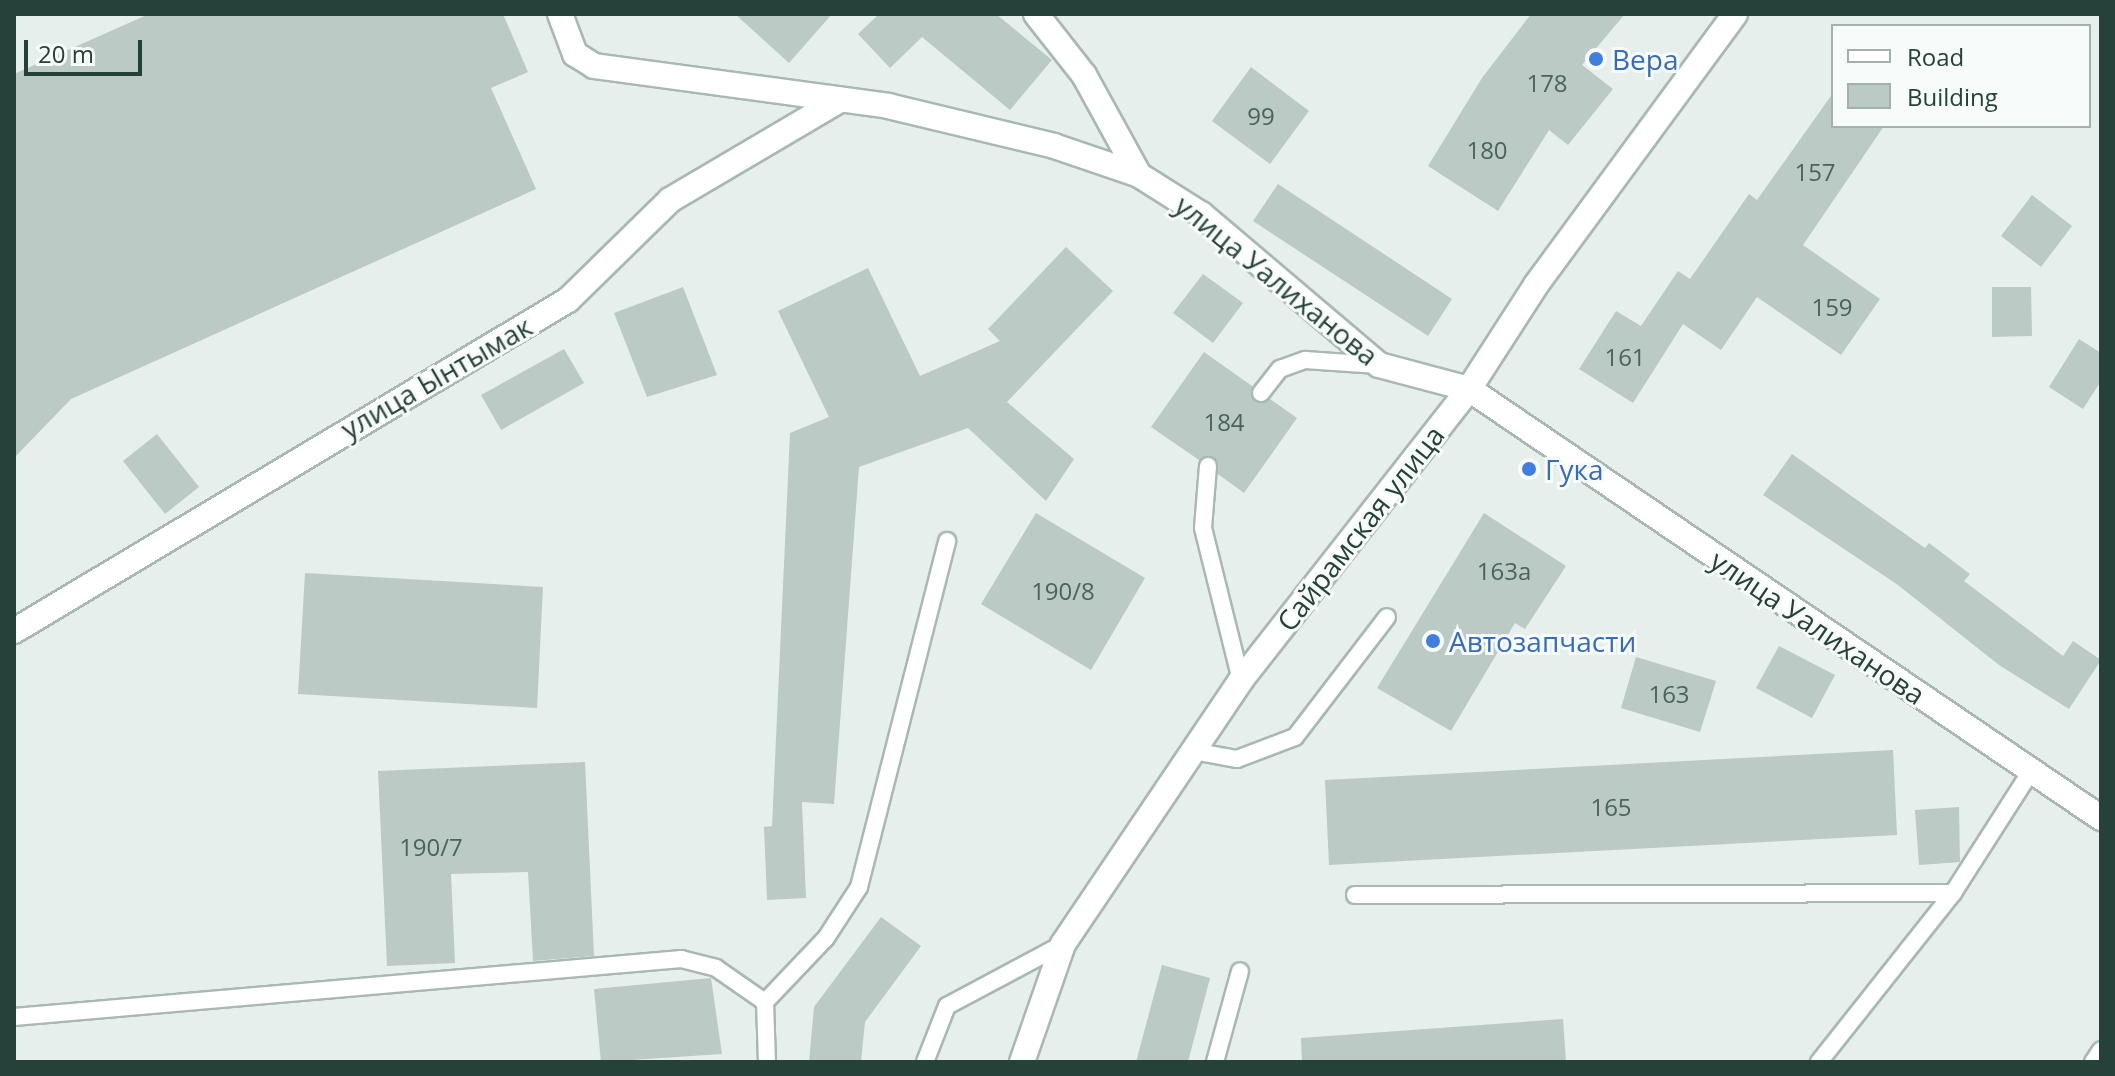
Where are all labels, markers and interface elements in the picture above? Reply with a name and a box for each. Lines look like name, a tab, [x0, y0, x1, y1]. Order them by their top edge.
scale bar	[28, 24, 146, 74]
legend	[1831, 24, 2091, 128]
text: 20 m	[38, 37, 94, 70]
text: Road	[1907, 40, 1964, 73]
place label: Вера	[1612, 42, 1678, 76]
marker: Вера	[1587, 50, 1605, 68]
house number: 178	[1526, 69, 1568, 97]
text: Building	[1907, 80, 1998, 113]
house number: 99	[1247, 102, 1275, 130]
house number: 180	[1466, 136, 1508, 164]
house number: 157	[1794, 158, 1836, 186]
street label: улица Уалиханова	[1169, 188, 1385, 372]
house number: 159	[1811, 293, 1853, 321]
street label: улица Ынтымак	[335, 309, 537, 445]
house number: 161	[1604, 343, 1646, 371]
house number: 184	[1203, 408, 1245, 436]
street label: Сайрамская улица	[1269, 419, 1451, 637]
place label: Гука	[1545, 452, 1604, 486]
marker: Гука	[1520, 460, 1538, 478]
street label: улица Уалиханова	[1704, 543, 1932, 711]
house number: 163а	[1477, 557, 1531, 585]
house number: 190/8	[1031, 577, 1095, 605]
place label: Автозапчасти	[1449, 624, 1636, 658]
marker: Автозапчасти	[1424, 632, 1442, 650]
house number: 163	[1648, 680, 1690, 708]
house number: 165	[1590, 793, 1632, 821]
house number: 190/7	[399, 833, 463, 861]

